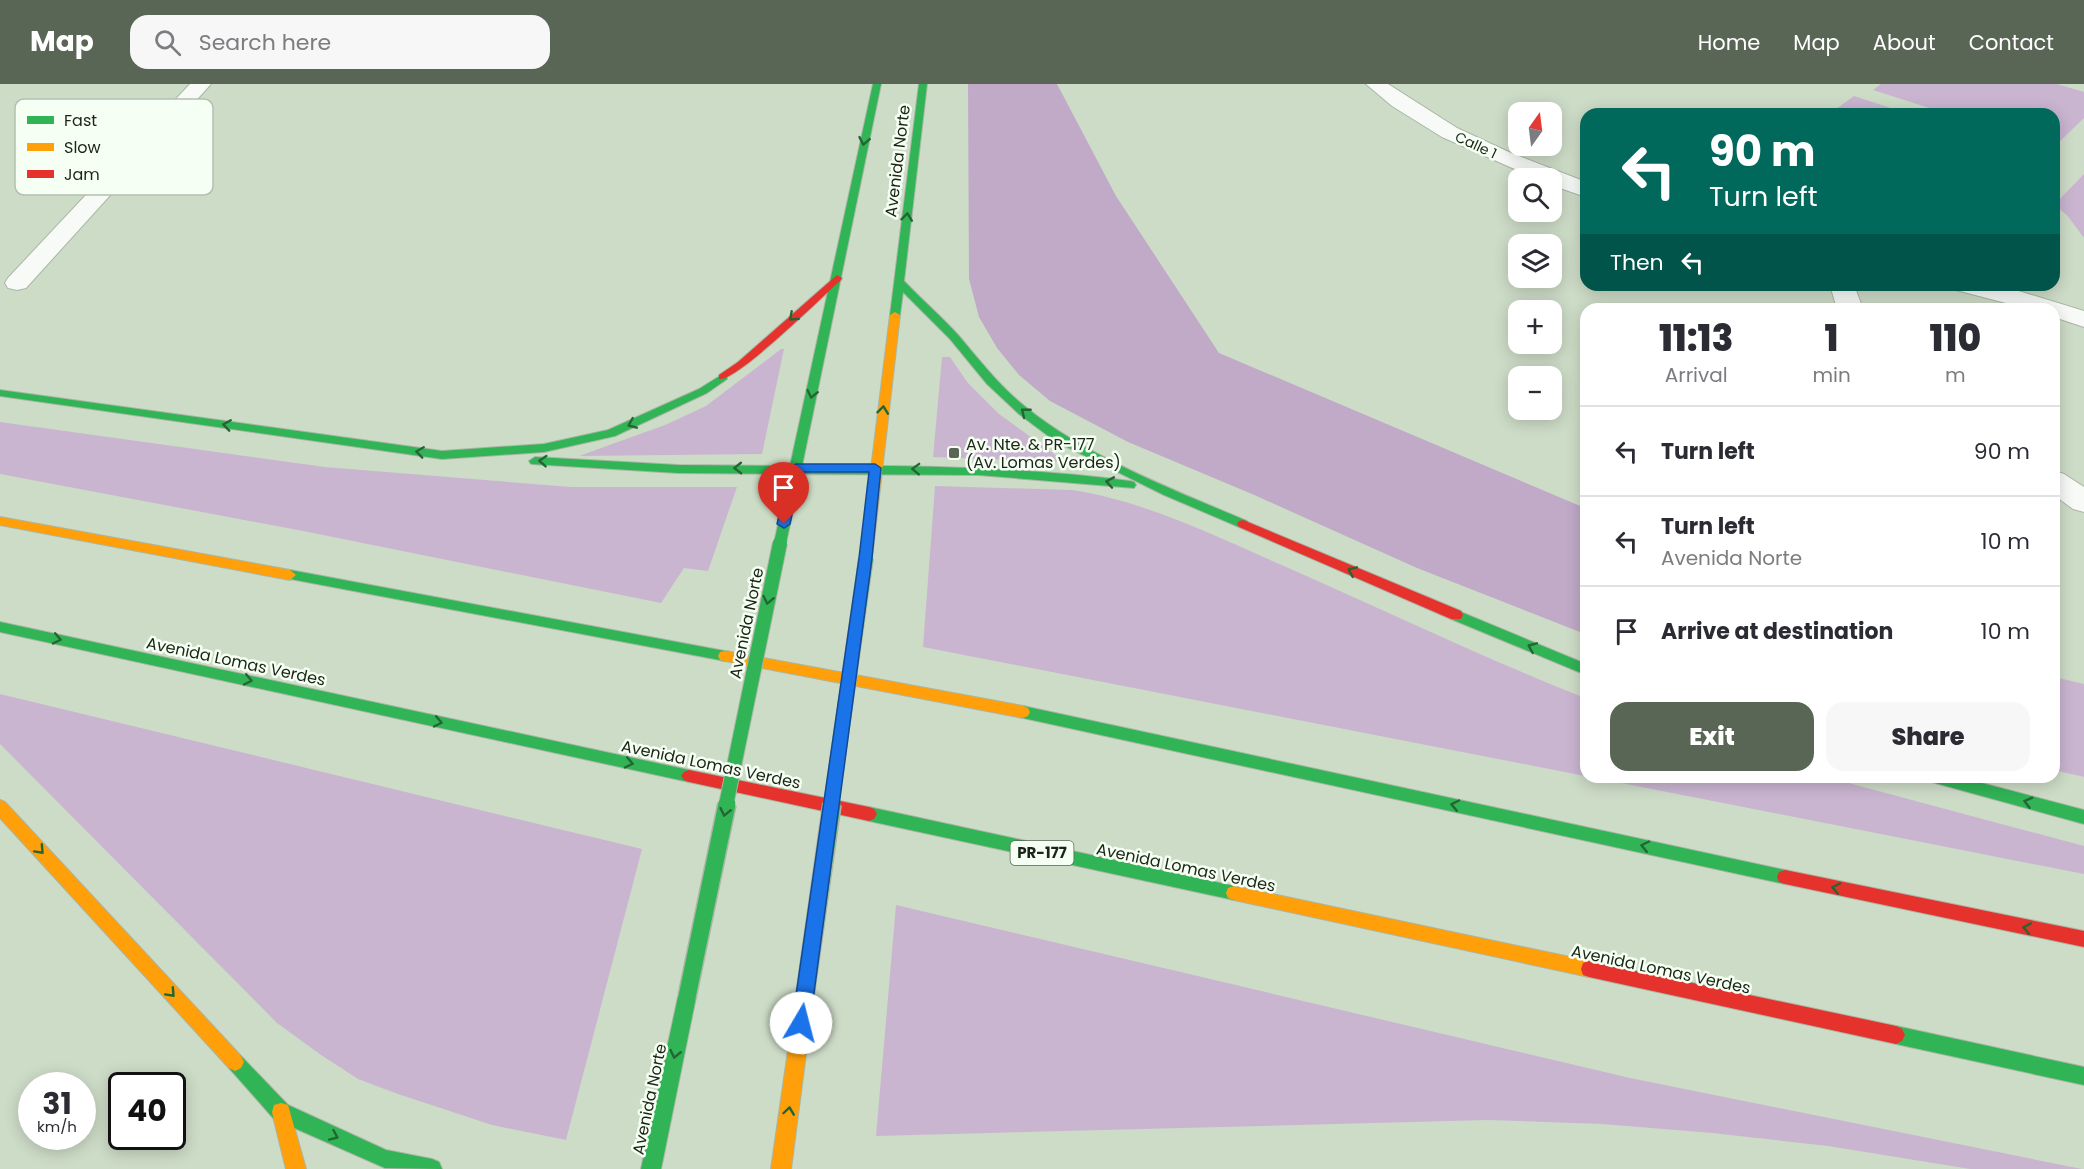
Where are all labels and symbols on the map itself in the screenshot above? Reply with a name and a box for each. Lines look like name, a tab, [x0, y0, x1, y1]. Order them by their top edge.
legend	[15, 99, 213, 195]
north arrow	[1508, 102, 1562, 156]
street label: Avenida Norte	[879, 104, 916, 219]
text: Fast	[64, 109, 97, 132]
street label: Calle 1	[1452, 127, 1500, 163]
text: Slow	[64, 136, 101, 159]
one-way arrow	[858, 136, 871, 146]
text: Jam	[64, 163, 100, 186]
one-way arrow	[900, 212, 912, 221]
one-way arrow	[789, 310, 800, 321]
one-way arrow	[806, 389, 819, 399]
one-way arrow	[876, 406, 888, 415]
one-way arrow	[1021, 409, 1032, 420]
one-way arrow	[628, 417, 639, 429]
one-way arrow	[223, 419, 232, 431]
place label: Av. Nte. & PR-177 (Av. Lomas Verdes)	[966, 433, 1121, 474]
one-way arrow	[416, 446, 425, 458]
marker: Av. Nte. & PR-177 (Av. Lomas Verdes)	[947, 446, 961, 460]
one-way arrow	[538, 455, 547, 468]
one-way arrow	[733, 462, 742, 474]
pin	[758, 462, 809, 524]
one-way arrow	[911, 463, 920, 476]
one-way arrow	[1105, 476, 1115, 488]
street label: Avenida Norte	[723, 565, 769, 681]
one-way arrow	[1348, 566, 1359, 578]
one-way arrow	[762, 595, 775, 605]
street label: Avenida Lomas Verdes	[144, 631, 328, 692]
one-way arrow	[52, 632, 62, 645]
one-way arrow	[1527, 642, 1538, 654]
one-way arrow	[242, 673, 252, 686]
one-way arrow	[433, 714, 443, 727]
street label: Avenida Lomas Verdes	[619, 734, 803, 795]
one-way arrow	[624, 756, 634, 769]
one-way arrow	[2023, 797, 2033, 809]
one-way arrow	[1450, 799, 1460, 812]
one-way arrow	[719, 806, 732, 816]
street label: Avenida Lomas Verdes	[1094, 837, 1278, 898]
road number: PR-177	[1010, 841, 1074, 865]
one-way arrow	[1641, 841, 1651, 854]
one-way arrow	[32, 843, 43, 854]
one-way arrow	[1831, 882, 1841, 895]
one-way arrow	[2022, 922, 2032, 935]
street label: Avenida Lomas Verdes	[1569, 939, 1753, 1000]
one-way arrow	[164, 986, 175, 997]
position arrow	[769, 991, 833, 1055]
street label: Avenida Norte	[626, 1041, 672, 1157]
one-way arrow	[669, 1049, 682, 1059]
speed limit sign: 40	[108, 1072, 186, 1150]
one-way arrow	[782, 1106, 794, 1116]
one-way arrow	[328, 1129, 339, 1141]

